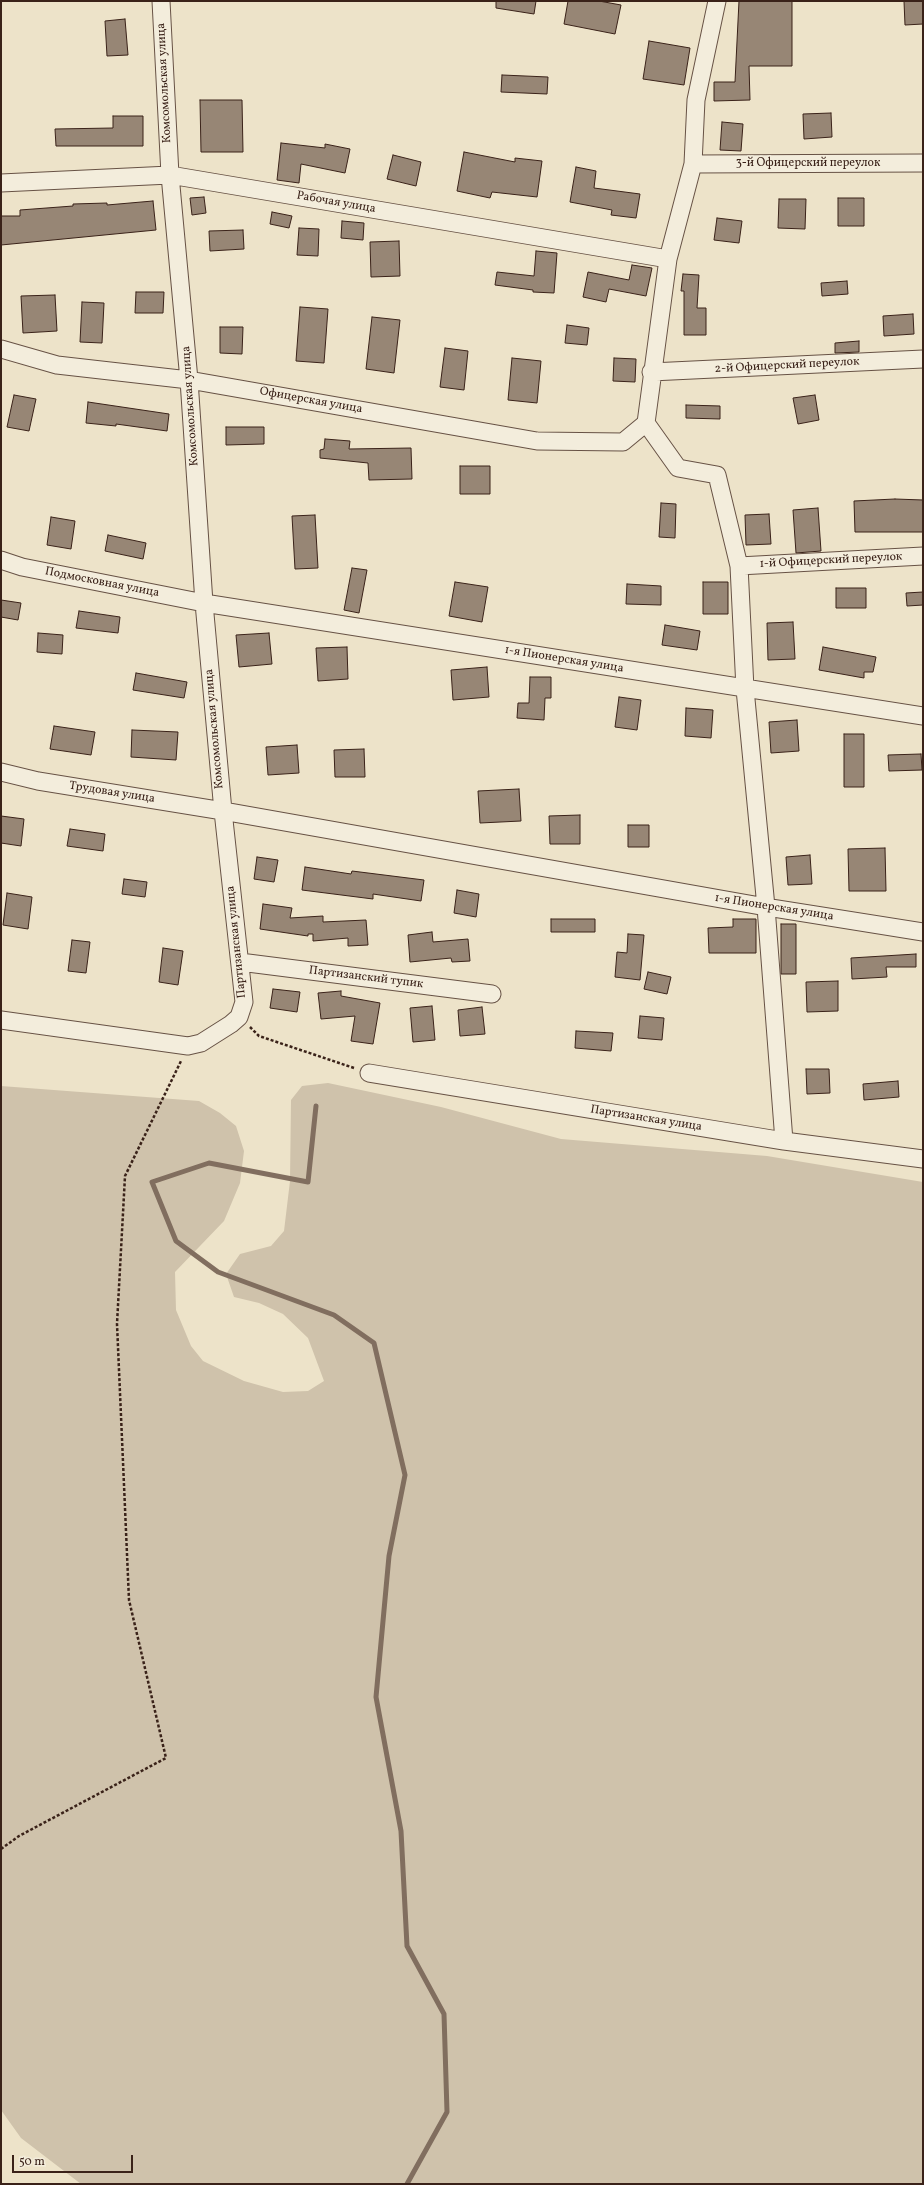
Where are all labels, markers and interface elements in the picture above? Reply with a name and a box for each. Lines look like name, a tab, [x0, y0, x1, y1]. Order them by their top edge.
street label: Комсомольская улица	[155, 22, 175, 144]
street label: 3-й Офицерский переулок	[736, 157, 880, 171]
street label: Рабочая улица	[295, 189, 377, 217]
street label: Комсомольская улица	[180, 345, 202, 467]
street label: 2-й Офицерский переулок	[714, 355, 860, 377]
street label: Офицерская улица	[258, 385, 364, 417]
street label: 1-й Офицерский переулок	[759, 550, 903, 572]
street label: Подмосковная улица	[44, 565, 160, 601]
street label: 1-я Пионерская улица	[503, 643, 625, 677]
street label: Комсомольская улица	[203, 668, 227, 790]
street label: Трудовая улица	[68, 779, 156, 807]
street label: Партизанская улица	[224, 885, 250, 999]
street label: 1-я Пионерская улица	[713, 891, 835, 925]
street label: Партизанский тупик	[308, 964, 424, 992]
street label: Партизанская улица	[589, 1103, 703, 1135]
scale bar	[14, 2147, 135, 2173]
text: 50 m	[19, 2154, 45, 2170]

